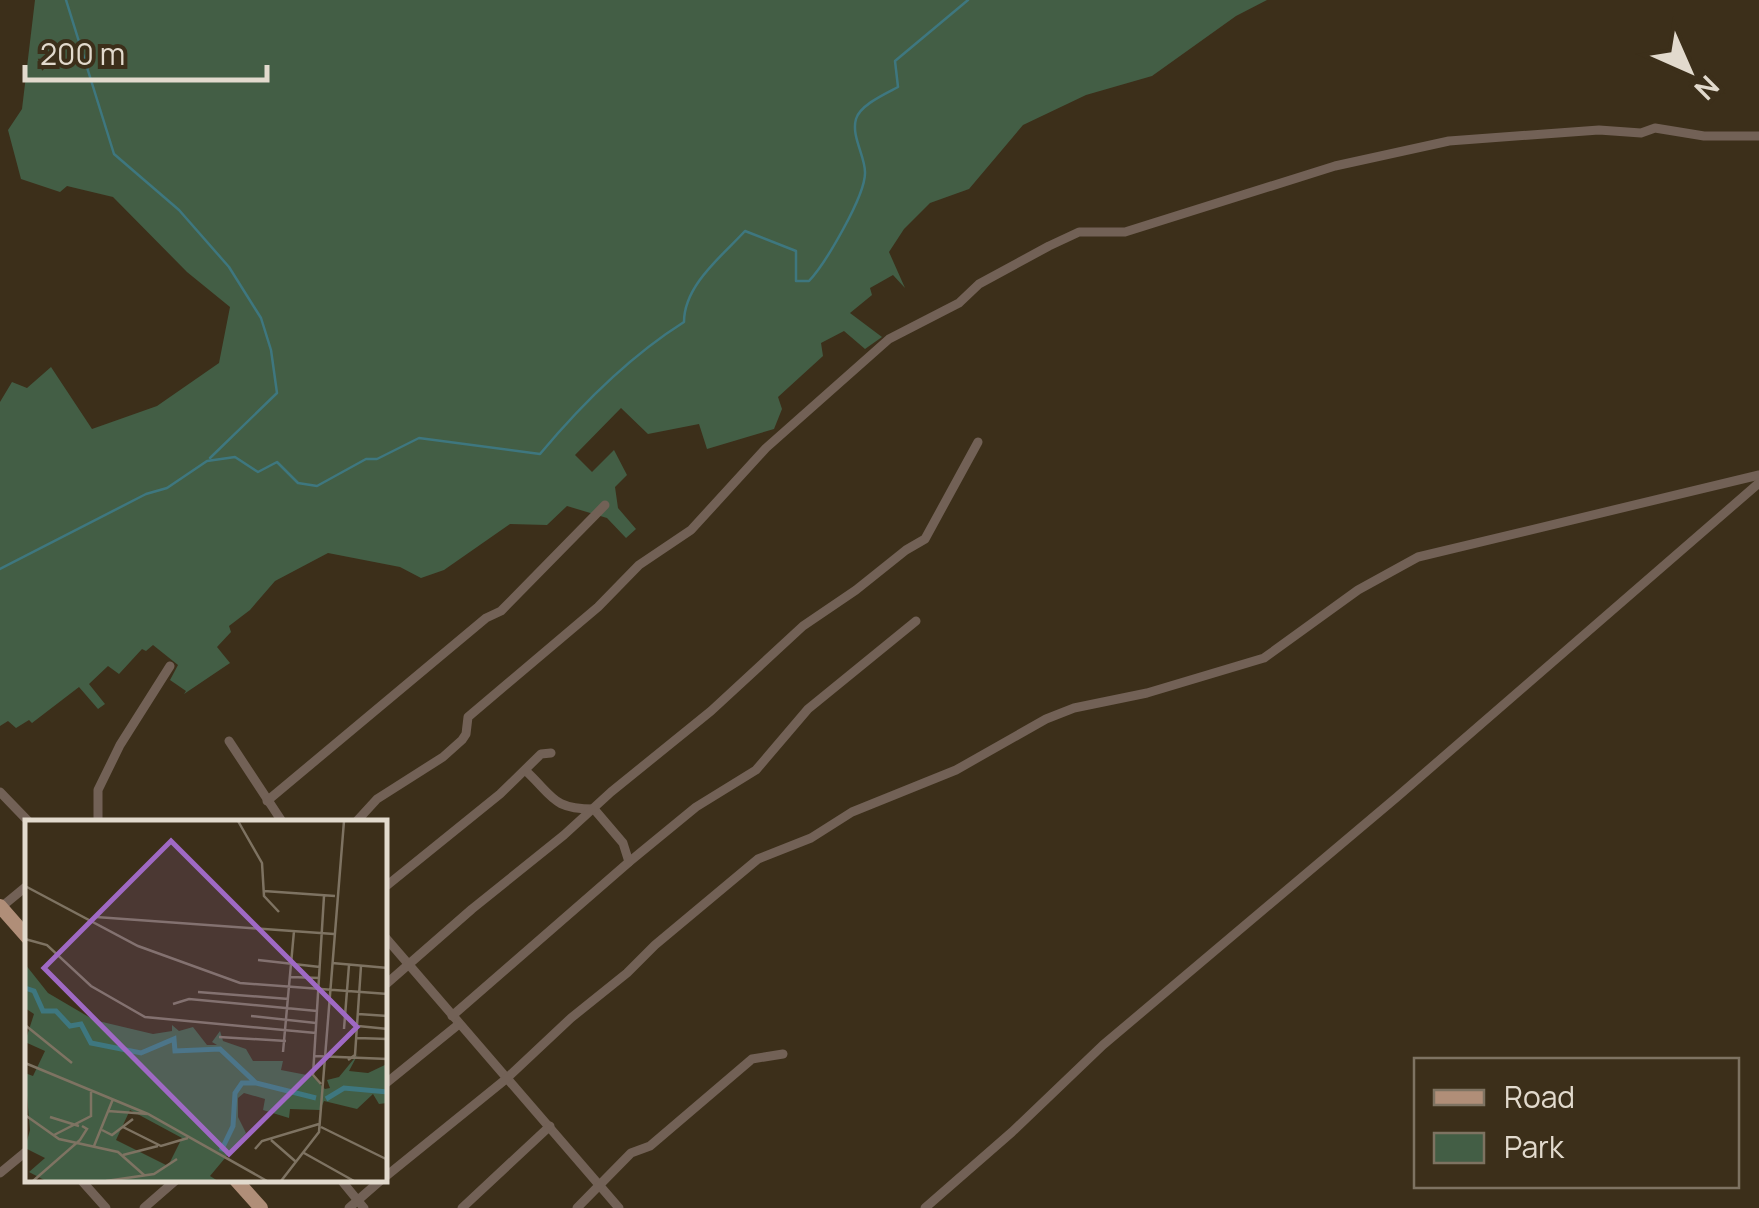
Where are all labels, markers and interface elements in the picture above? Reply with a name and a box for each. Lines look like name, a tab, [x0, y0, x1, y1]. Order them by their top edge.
scale bar	[25, 20, 268, 82]
north arrow	[1639, 20, 1739, 120]
text: 200 m	[40, 33, 125, 74]
text: N	[1687, 68, 1728, 109]
inset map	[25, 820, 388, 1183]
legend	[1414, 1058, 1739, 1188]
text: Road	[1504, 1076, 1575, 1117]
text: Park	[1504, 1126, 1565, 1167]

